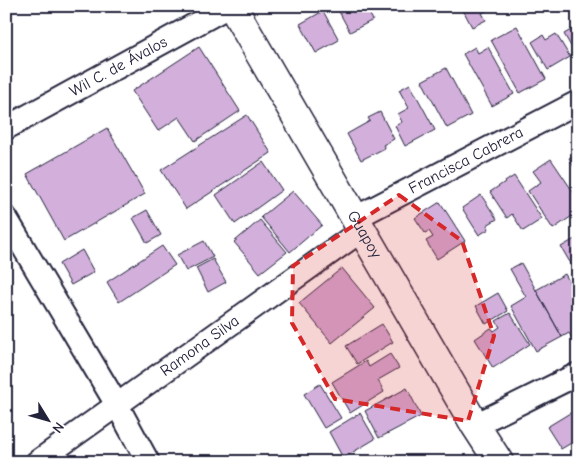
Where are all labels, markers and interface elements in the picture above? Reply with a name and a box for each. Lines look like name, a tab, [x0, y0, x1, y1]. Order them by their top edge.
street label: Wil C. de Ávalos	[66, 32, 170, 100]
street label: Francisca Cabrera	[405, 123, 526, 198]
street label: Guapoy	[344, 207, 386, 262]
street label: Ramona Silva	[157, 312, 243, 380]
north arrow	[22, 396, 72, 446]
text: N	[48, 419, 68, 436]

